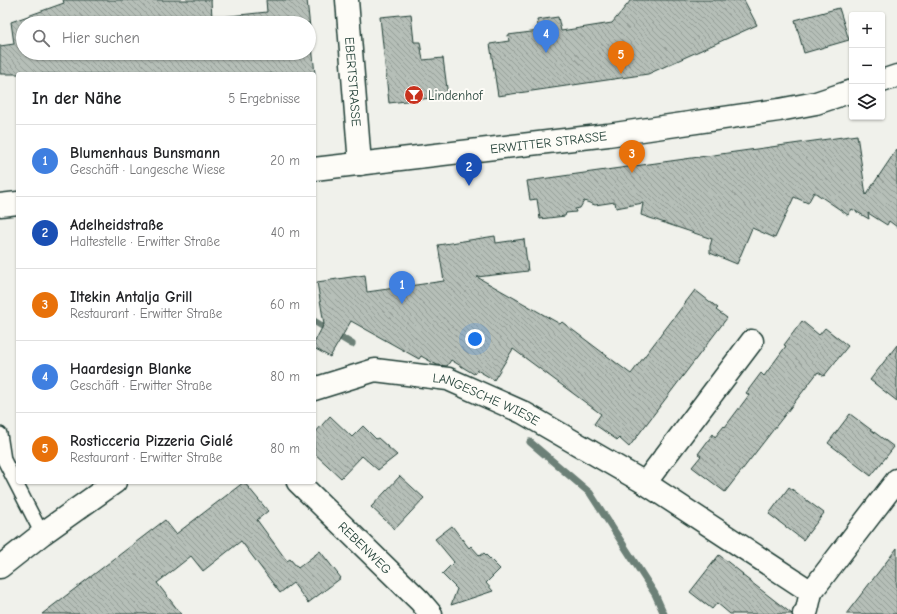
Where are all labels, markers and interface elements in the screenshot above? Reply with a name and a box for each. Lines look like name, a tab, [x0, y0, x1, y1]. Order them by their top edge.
map controls	[849, 12, 885, 120]
button: +	[849, 12, 885, 48]
search box	[16, 16, 316, 60]
pin: 4	[533, 20, 559, 53]
icon: search	[30, 27, 52, 49]
text: Hier suchen	[62, 29, 140, 47]
street label: EBERTSTRASSE	[342, 36, 364, 127]
pin: 5	[608, 41, 634, 74]
button: −	[849, 48, 885, 84]
bar icon: Lindenhof	[403, 84, 425, 106]
button: layers	[849, 84, 885, 120]
place label: Lindenhof	[428, 88, 484, 103]
text: In der Nähe	[32, 89, 121, 108]
text: 5 Ergebnisse	[228, 91, 300, 106]
street label: ERWITTER STRASSE	[489, 128, 608, 157]
pin: 3	[619, 140, 645, 173]
text: Blumenhaus Bunsmann	[70, 144, 220, 162]
text: 1	[42, 153, 48, 168]
text: 20 m	[270, 153, 300, 168]
pin: 2	[456, 153, 482, 186]
text: Geschäft · Langesche Wiese	[70, 162, 225, 177]
text: Adelheidstraße	[70, 216, 163, 234]
text: 2	[42, 225, 48, 240]
text: 40 m	[271, 225, 300, 240]
text: Haltestelle · Erwitter Straße	[70, 234, 220, 249]
pin: 1	[389, 271, 415, 304]
text: Iltekin Antalja Grill	[70, 288, 192, 306]
text: 3	[42, 297, 48, 312]
text: 60 m	[270, 297, 300, 312]
text: Restaurant · Erwitter Straße	[70, 306, 222, 321]
your location	[465, 329, 485, 349]
text: Haardesign Blanke	[70, 360, 191, 378]
text: 4	[42, 369, 48, 384]
text: 80 m	[270, 369, 300, 384]
street label: LANGESCHE WIESE	[432, 370, 542, 429]
text: Geschäft · Erwitter Straße	[70, 378, 212, 393]
text: Rosticceria Pizzeria Gialé	[70, 432, 233, 450]
text: 5	[42, 441, 48, 456]
text: 80 m	[270, 441, 300, 456]
text: Restaurant · Erwitter Straße	[70, 450, 222, 465]
street label: REBENWEG	[335, 519, 395, 577]

